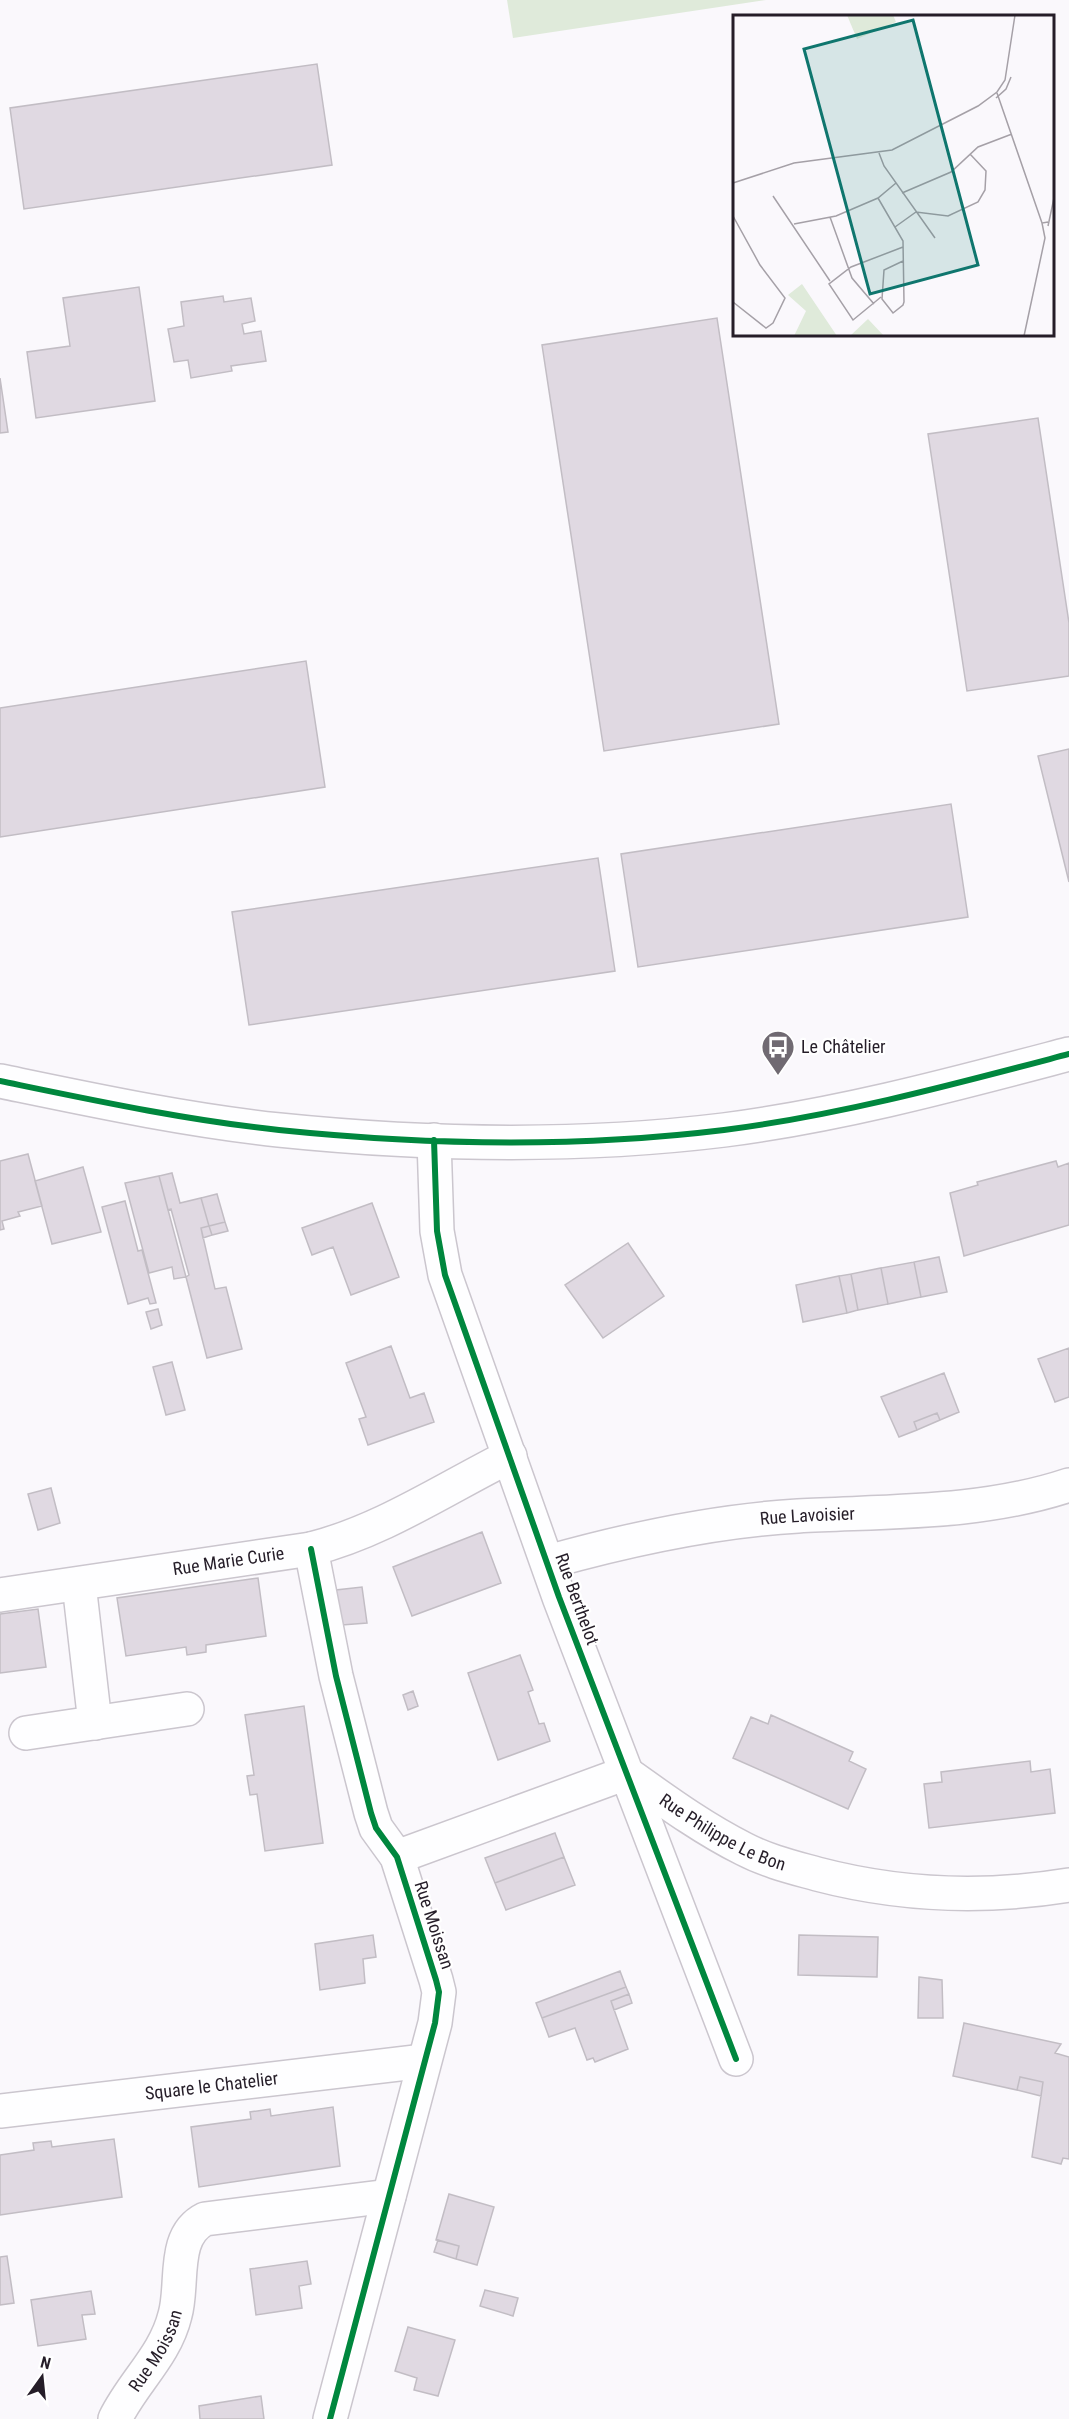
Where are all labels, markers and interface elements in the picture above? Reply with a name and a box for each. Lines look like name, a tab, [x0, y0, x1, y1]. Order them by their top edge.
inset map	[733, 15, 1054, 336]
bus stop icon: Le Châtelier	[760, 1029, 796, 1076]
place label: Le Châtelier	[801, 1036, 886, 1057]
street label: Rue Lavoisier	[759, 1503, 856, 1529]
street label: Rue Marie Curie	[171, 1542, 286, 1579]
street label: Rue Berthelot	[551, 1550, 604, 1648]
street label: Rue Philippe Le Bon	[656, 1789, 788, 1875]
street label: Rue Moissan	[410, 1878, 459, 1972]
street label: Square le Chatelier	[144, 2067, 280, 2104]
street label: Rue Moissan	[124, 2307, 186, 2395]
north arrow	[12, 2347, 72, 2407]
text: N	[39, 2353, 53, 2373]

